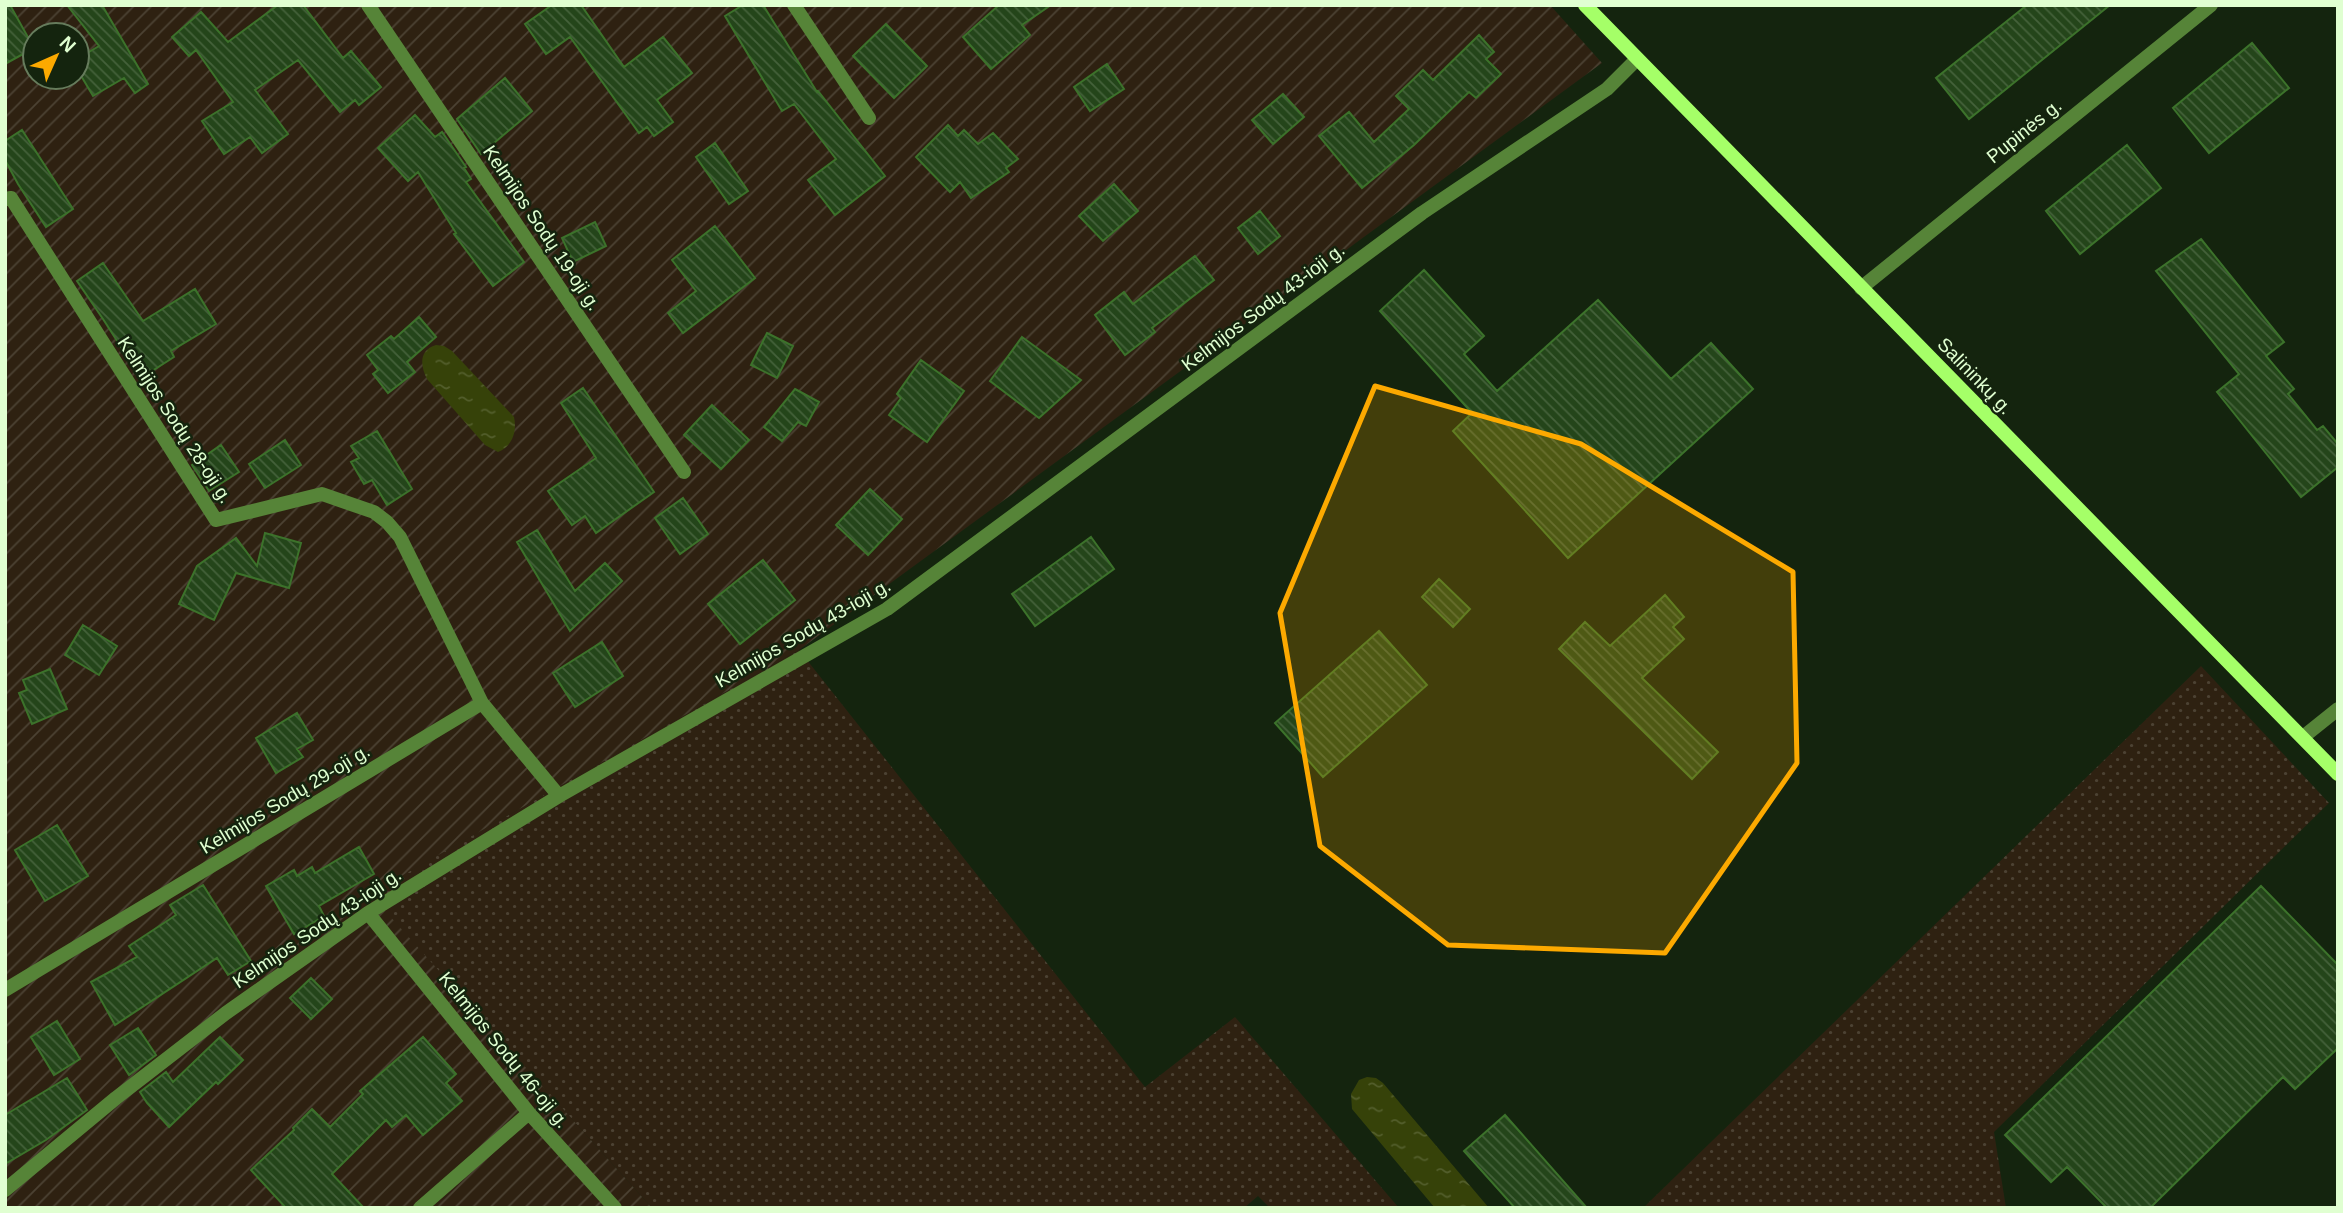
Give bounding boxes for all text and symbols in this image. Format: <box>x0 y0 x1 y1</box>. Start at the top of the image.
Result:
north arrow <box>21 21 91 91</box>
text: N <box>55 32 80 57</box>
street label: Pupinės g. <box>1982 95 2066 167</box>
street label: Kelmijos Sodų 19-oji g. <box>479 142 605 314</box>
street label: Kelmijos Sodų 43-ioji g. <box>1177 239 1349 375</box>
street label: Kelmijos Sodų 28-oji g. <box>113 333 237 507</box>
street label: Salininkų g. <box>1933 333 2017 419</box>
street label: Kelmijos Sodų 43-ioji g. <box>712 574 894 692</box>
street label: Kelmijos Sodų 29-oji g. <box>196 740 374 858</box>
street label: Kelmijos Sodų 43-ioji g. <box>229 864 405 992</box>
street label: Kelmijos Sodų 46-oji g. <box>435 968 573 1132</box>

